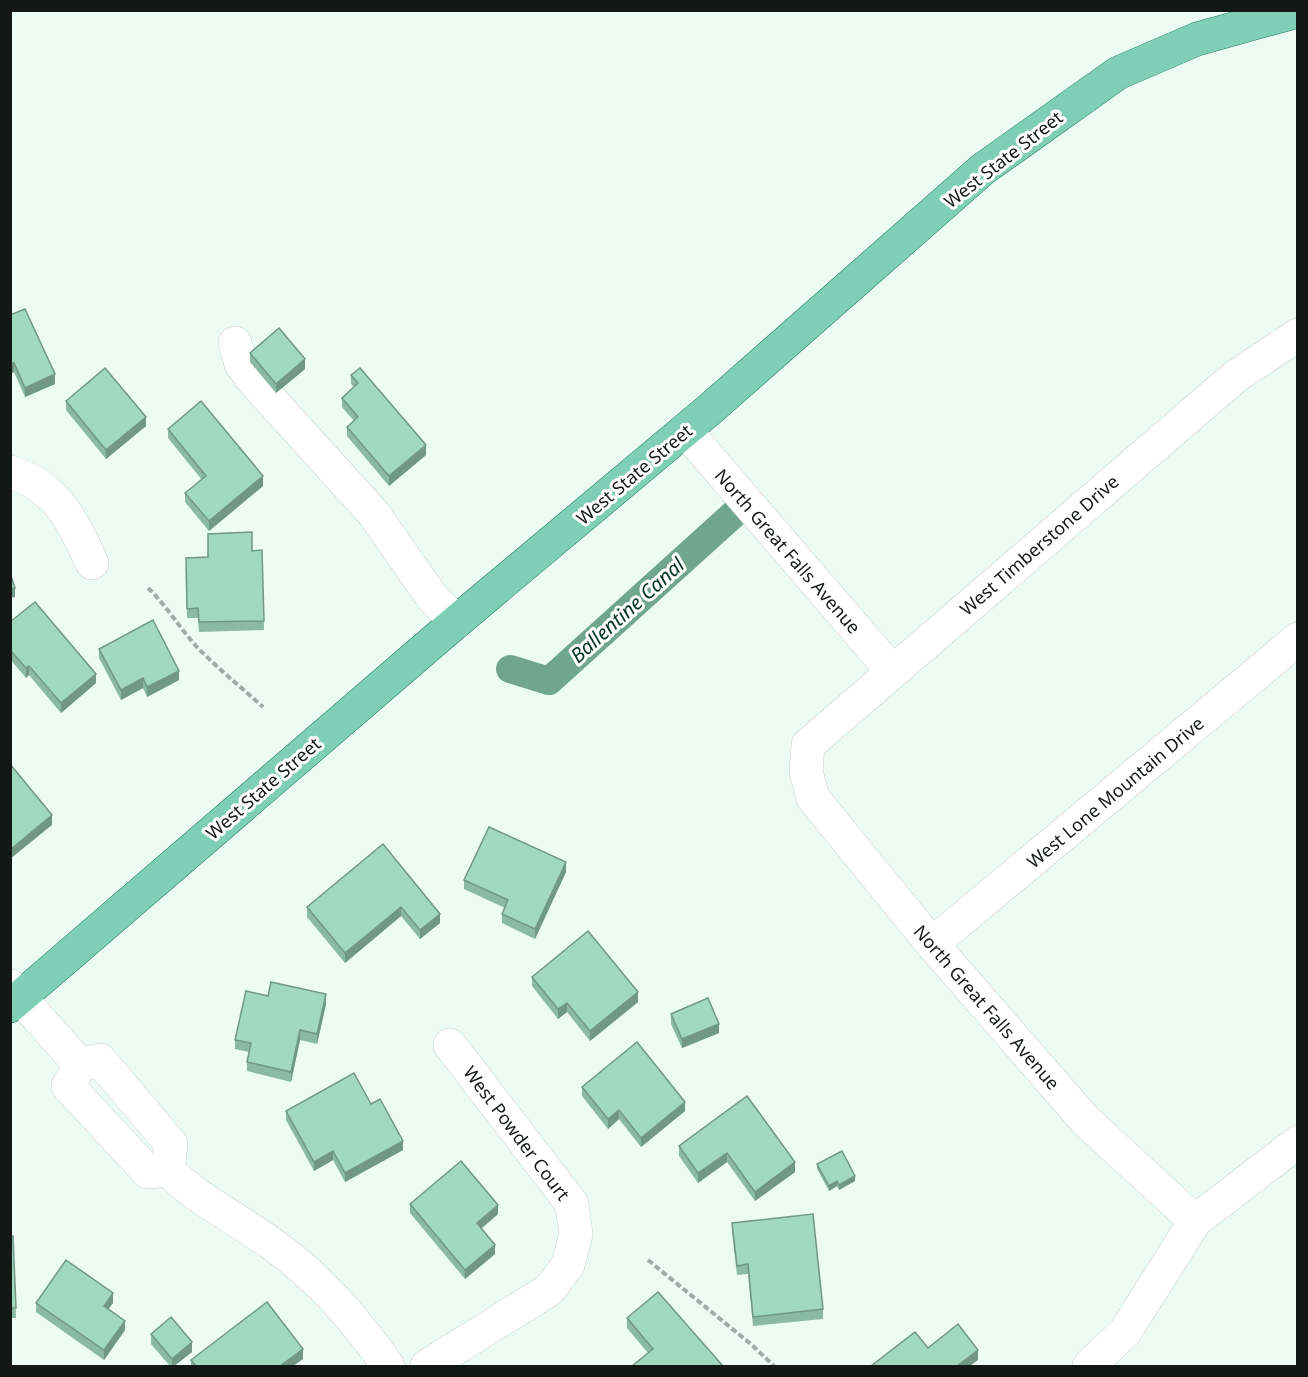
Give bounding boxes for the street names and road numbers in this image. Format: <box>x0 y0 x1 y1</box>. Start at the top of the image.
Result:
street label: West State Street <box>939 105 1068 213</box>
street label: West State Street <box>571 418 697 530</box>
street label: North Great Falls Avenue <box>710 463 866 639</box>
street label: West Timberstone Drive <box>955 469 1123 621</box>
street label: West Lone Mountain Drive <box>1022 711 1208 873</box>
street label: West State Street <box>201 731 326 844</box>
street label: North Great Falls Avenue <box>909 919 1065 1095</box>
street label: West Powder Court <box>459 1061 576 1206</box>

